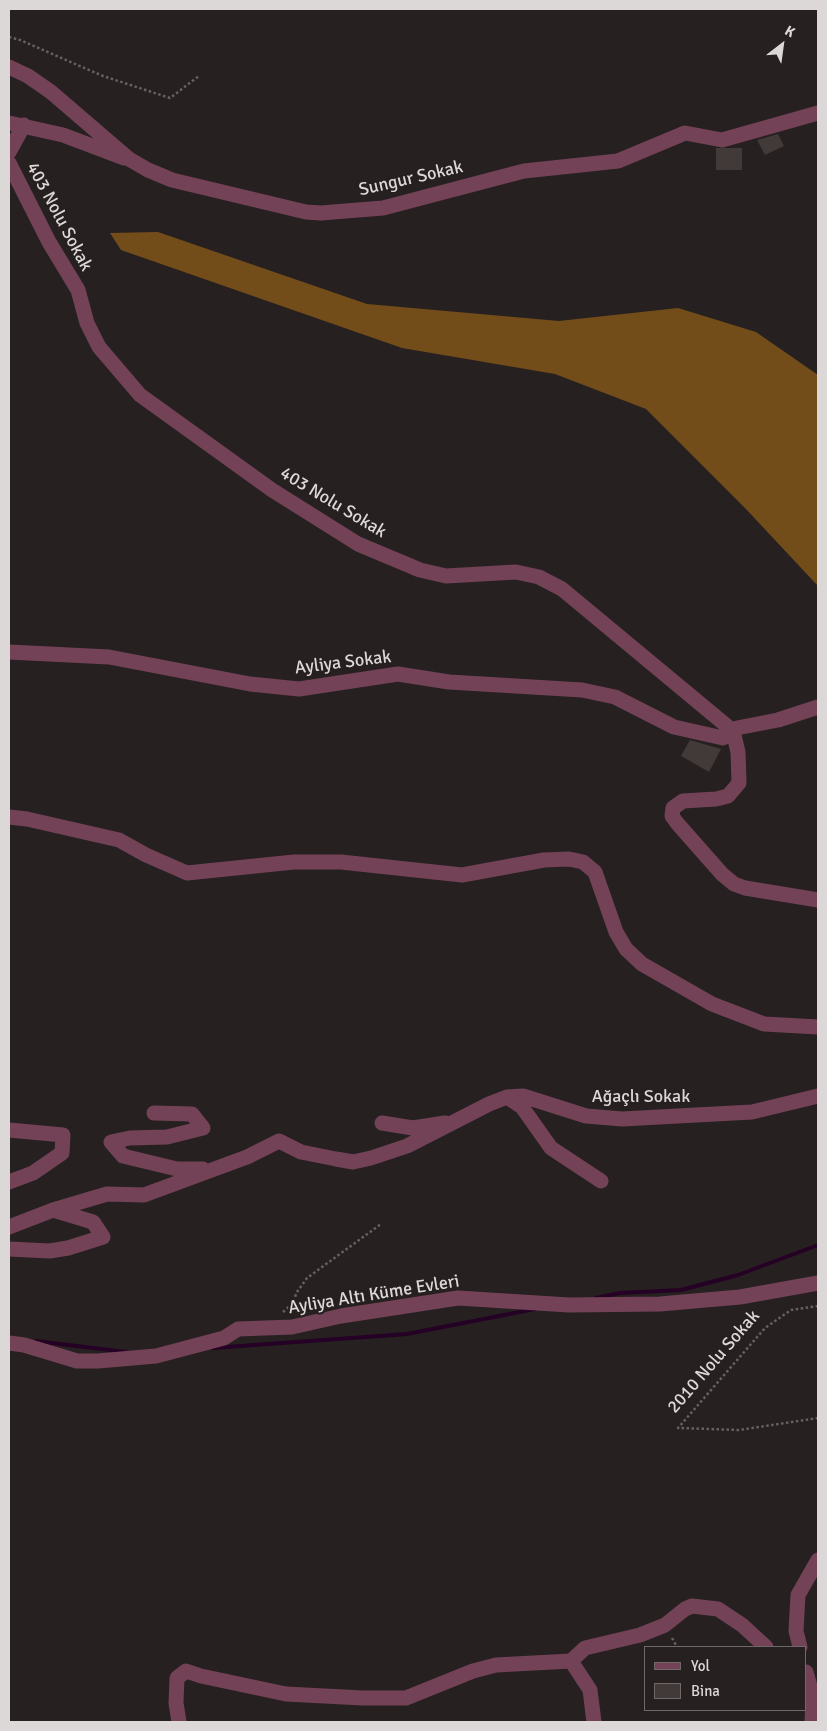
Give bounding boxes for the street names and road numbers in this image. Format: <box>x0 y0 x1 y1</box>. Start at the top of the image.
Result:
street label: Sungur Sokak <box>357 157 465 201</box>
street label: 403 Nolu Sokak <box>21 159 97 275</box>
street label: 403 Nolu Sokak <box>276 463 390 543</box>
street label: Ayliya Sokak <box>294 646 392 680</box>
street label: Ağaçlı Sokak <box>592 1086 690 1108</box>
street label: Ayliya Altı Küme Evleri <box>287 1271 461 1319</box>
street label: 2010 Nolu Sokak <box>663 1306 765 1418</box>

